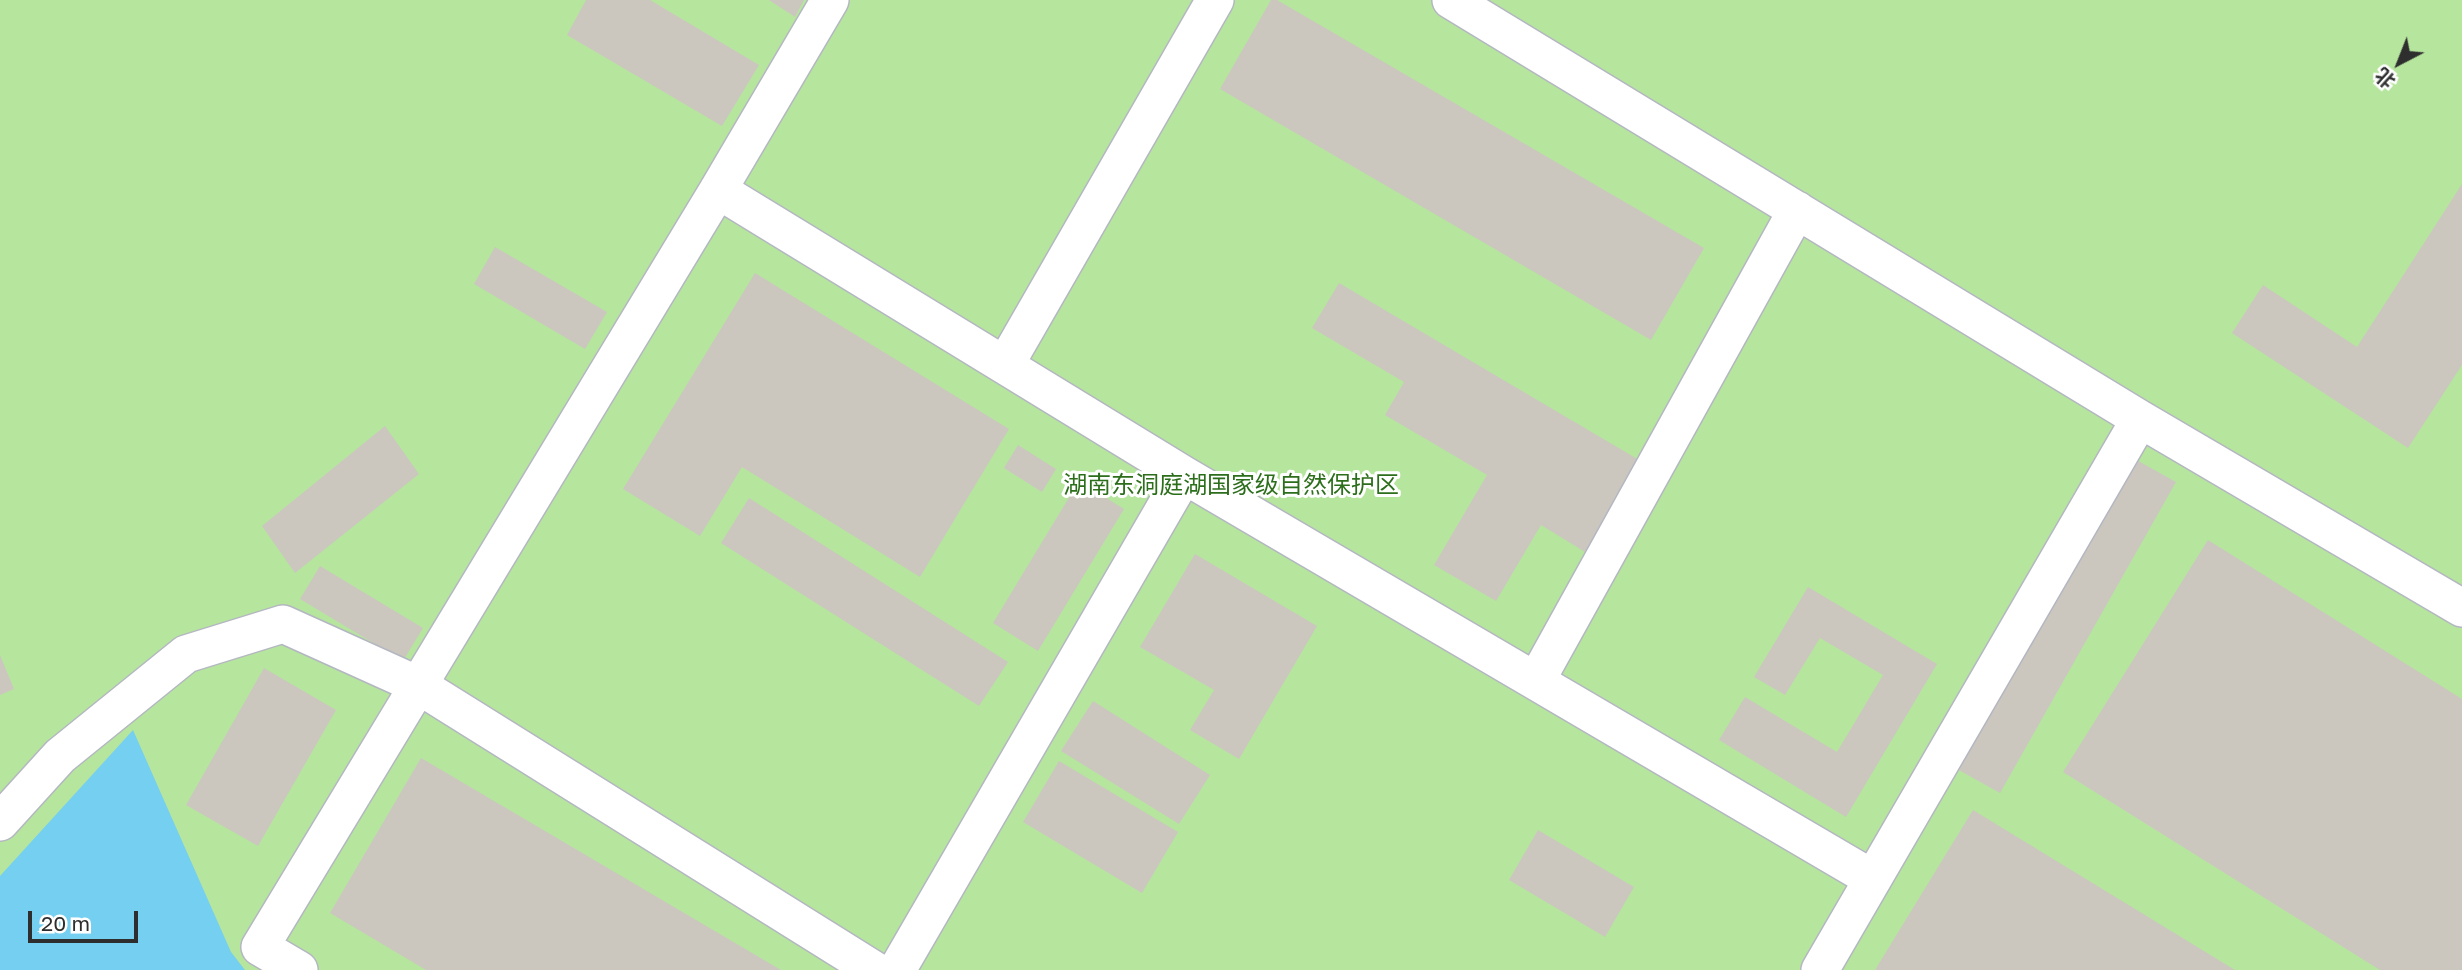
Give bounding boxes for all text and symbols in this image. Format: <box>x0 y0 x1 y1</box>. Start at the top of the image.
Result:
north arrow <box>2364 28 2434 98</box>
text: 北 <box>2370 64 2399 94</box>
park label: 湖南东洞庭湖国家级自然保护区 <box>1063 471 1399 499</box>
scale bar <box>32 897 142 941</box>
text: 20 m <box>41 910 90 936</box>

